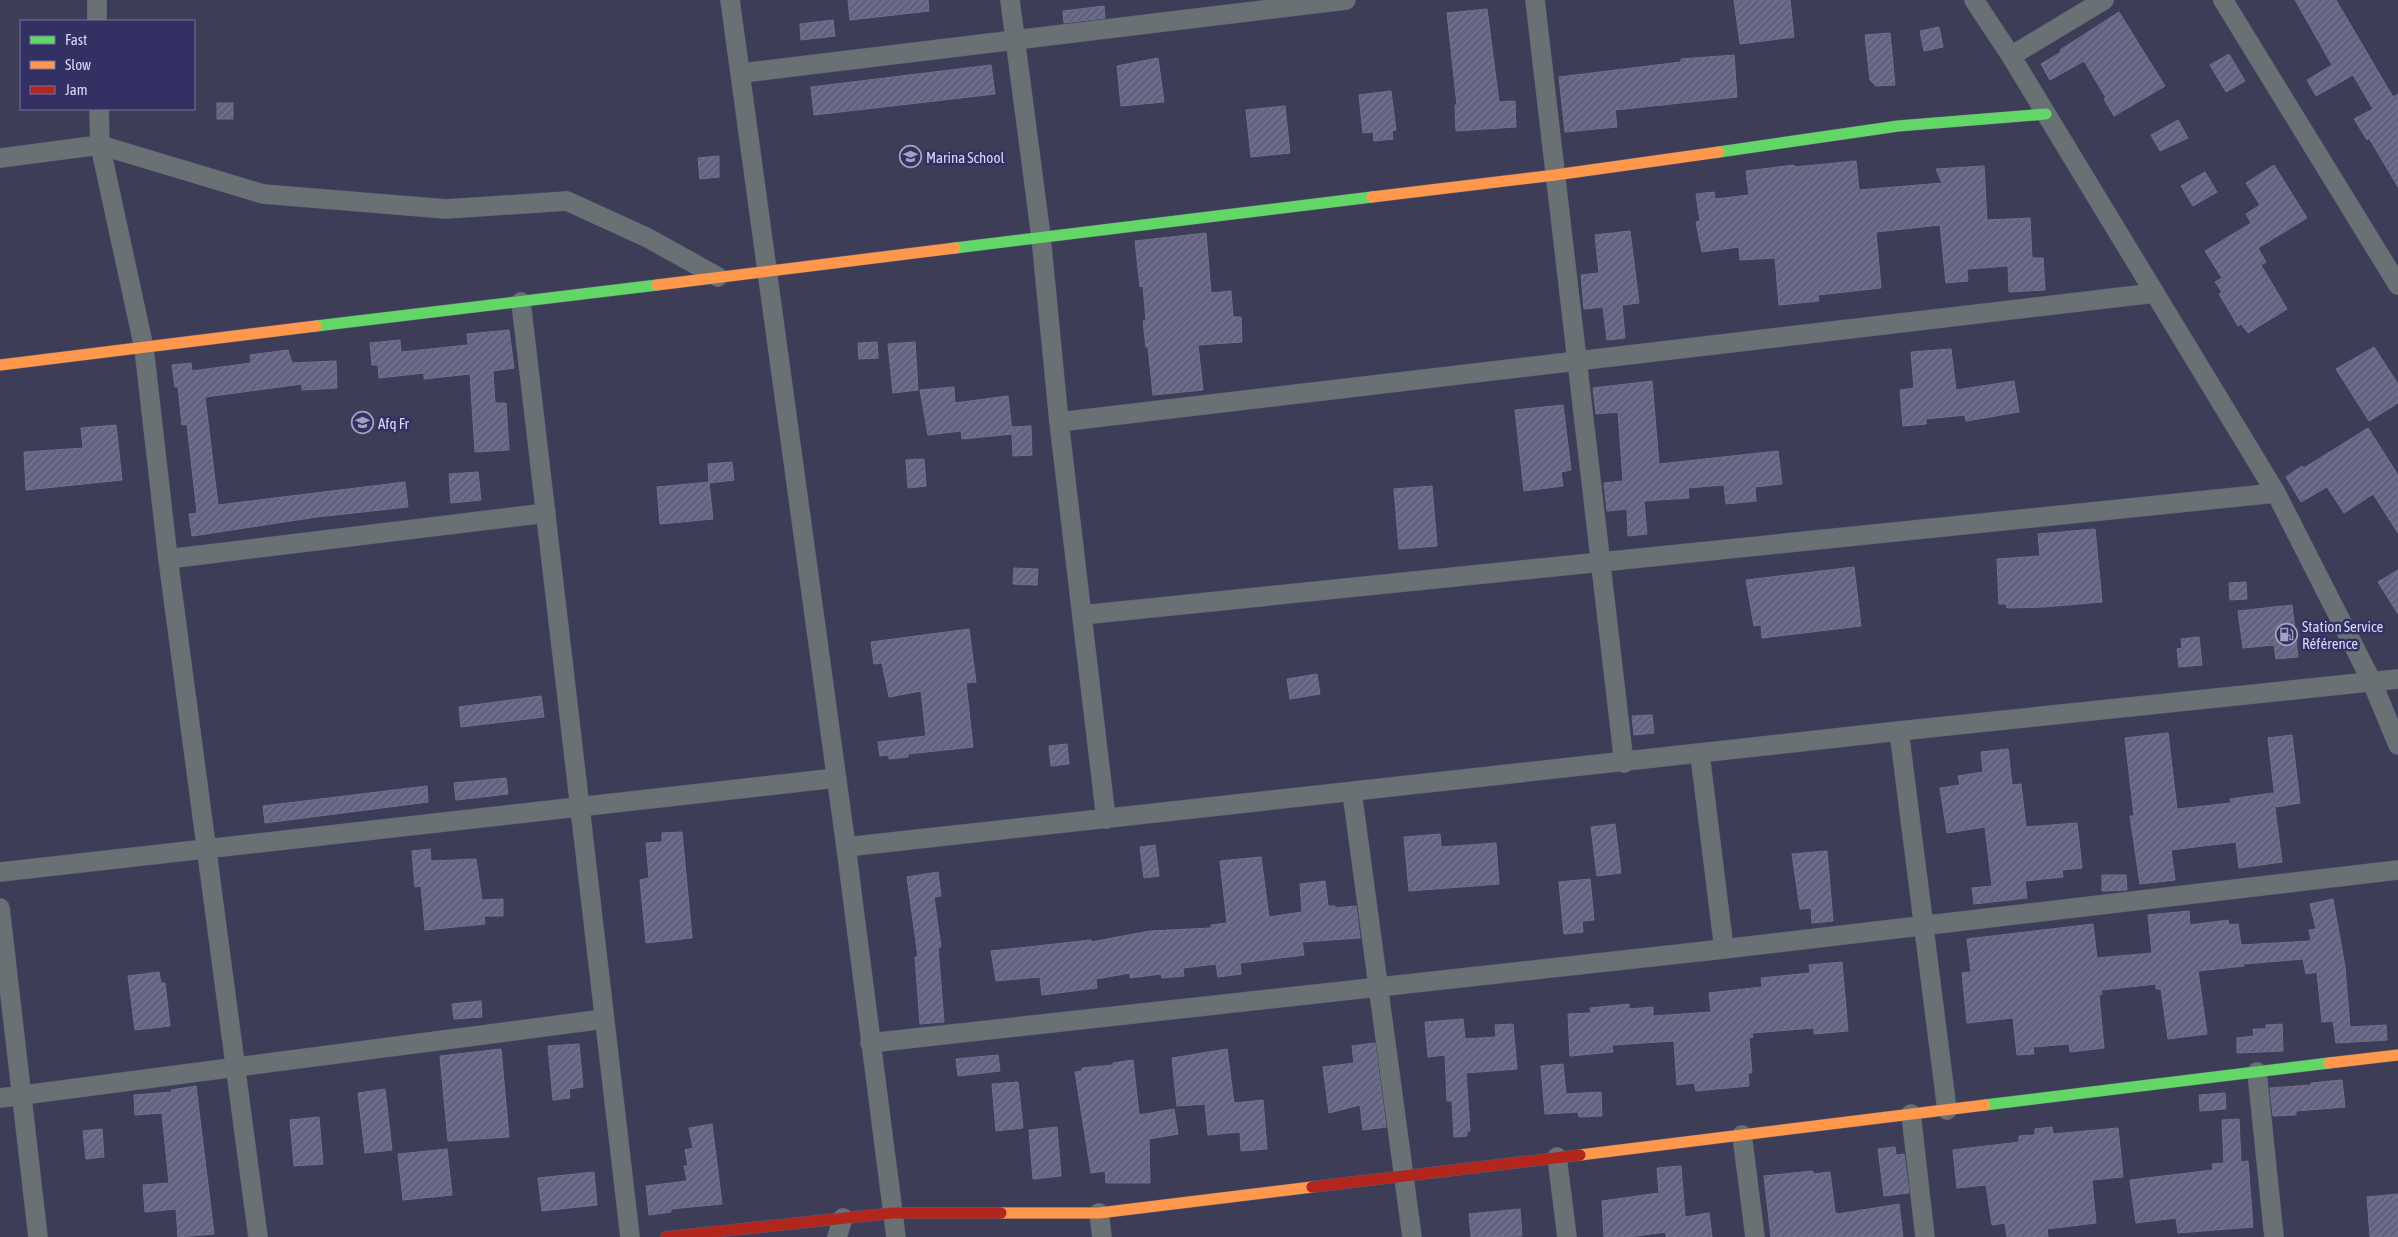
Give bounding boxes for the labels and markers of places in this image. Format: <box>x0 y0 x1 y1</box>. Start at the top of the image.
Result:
school or university icon: Marina School <box>898 145 922 169</box>
place label: Marina School <box>926 149 1004 166</box>
school or university icon: Afq Fr <box>350 411 374 435</box>
place label: Afq Fr <box>378 415 409 432</box>
place label: Station Service Référence <box>2302 618 2383 652</box>
fuel station icon: Station Service Référence <box>2274 623 2298 647</box>

